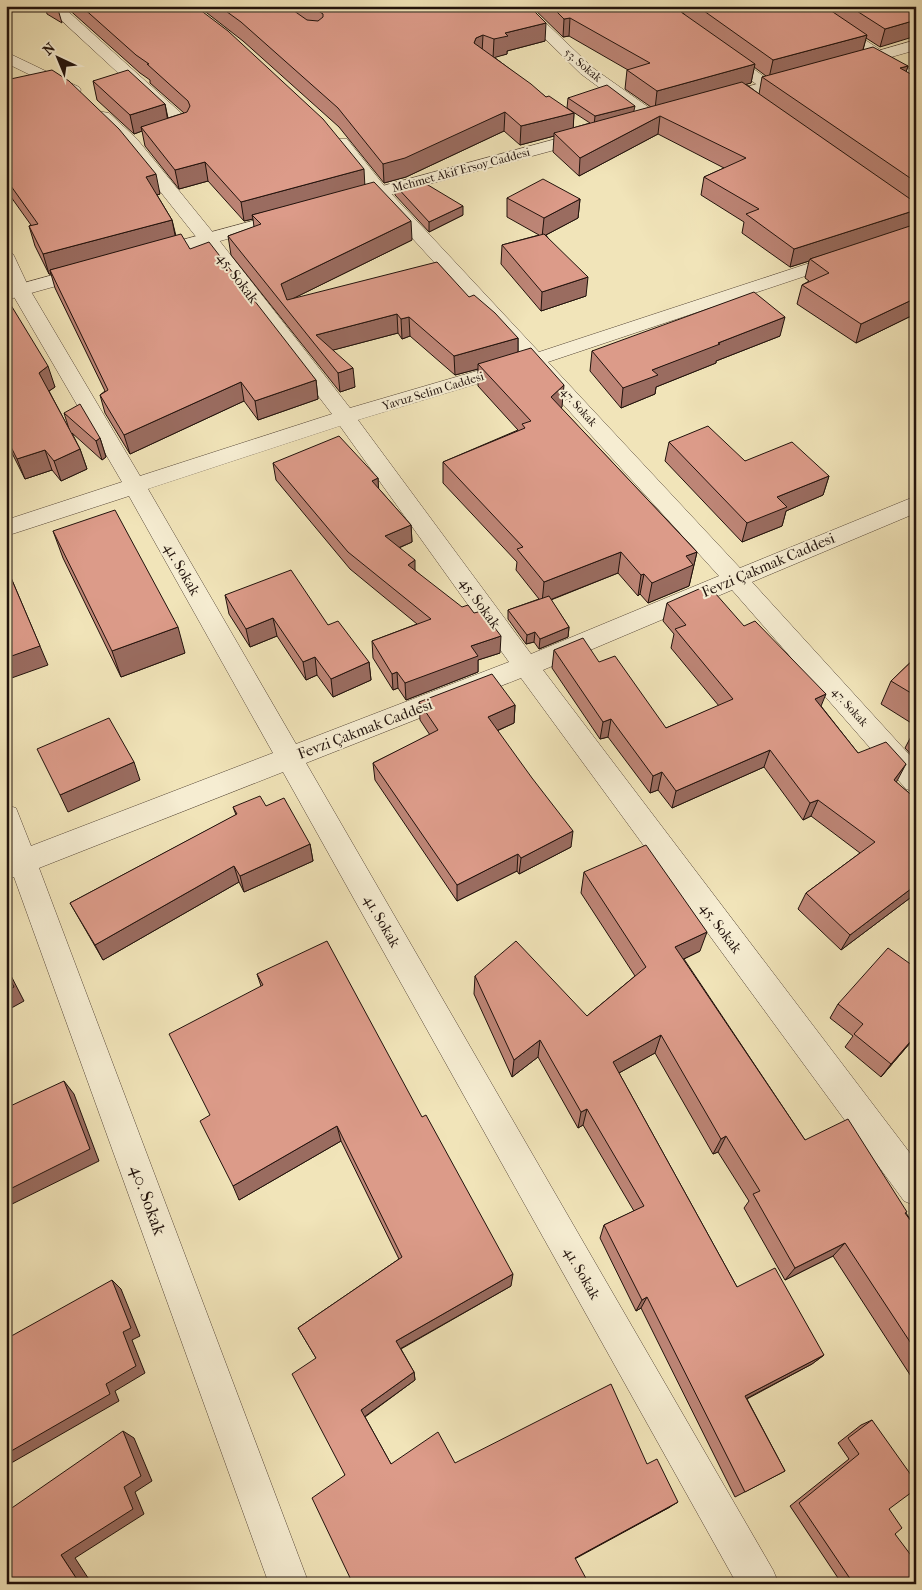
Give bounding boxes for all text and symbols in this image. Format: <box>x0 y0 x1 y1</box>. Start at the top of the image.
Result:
north arrow <box>32 32 82 82</box>
text: N <box>40 39 59 59</box>
street label: 53. Sokak <box>561 45 605 85</box>
street label: Mehmet Akif Ersoy Caddesi <box>390 145 532 195</box>
street label: 45. Sokak <box>213 249 263 307</box>
street label: Yavuz Selim Caddesi <box>380 369 486 413</box>
street label: 47. Sokak <box>558 385 601 430</box>
street label: Fevzi Çakmak Caddesi <box>699 529 838 601</box>
street label: 41. Sokak <box>160 539 204 599</box>
street label: 45. Sokak <box>455 574 505 632</box>
street label: 47. Sokak <box>829 685 872 730</box>
street label: Fevzi Çakmak Caddesi <box>295 695 435 763</box>
street label: 41. Sokak <box>360 891 404 951</box>
street label: 45. Sokak <box>696 899 746 957</box>
street label: 40. Sokak <box>125 1162 170 1239</box>
street label: 41. Sokak <box>560 1243 604 1303</box>

